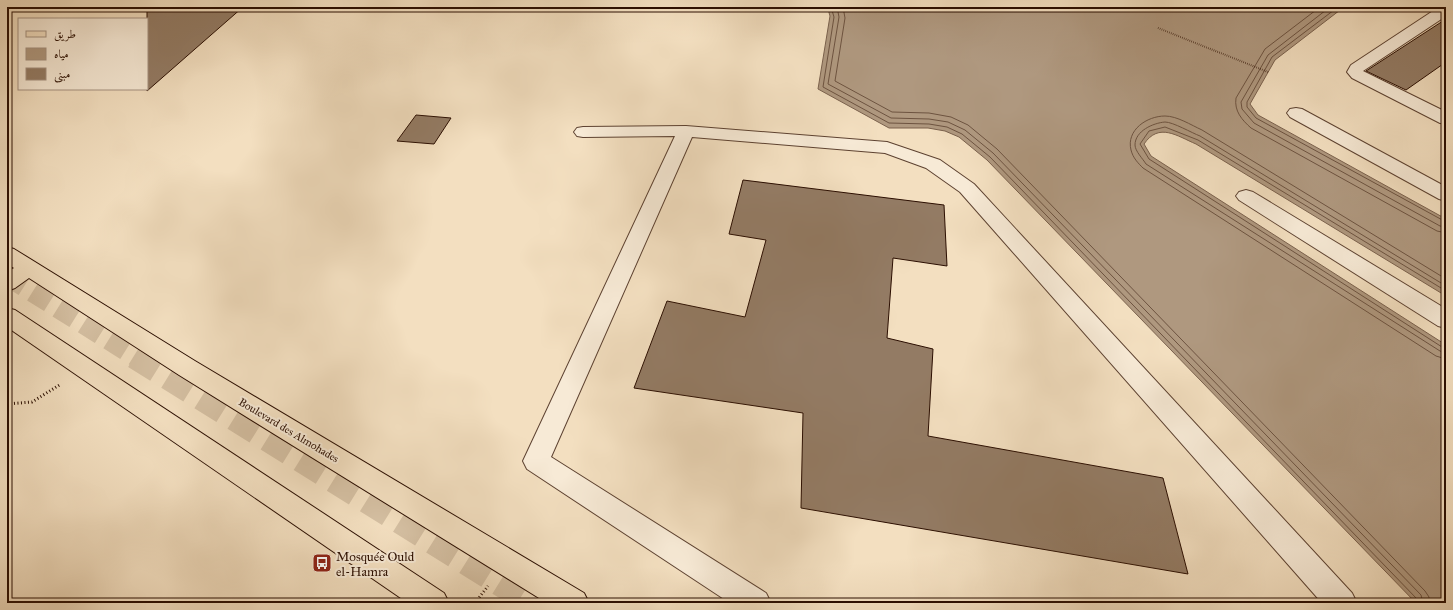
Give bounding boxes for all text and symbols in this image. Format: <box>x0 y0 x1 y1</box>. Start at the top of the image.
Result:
legend <box>18 18 148 90</box>
text: طريق <box>54 27 76 42</box>
text: مياه <box>54 47 69 61</box>
text: مبنى <box>54 67 70 83</box>
street label: Boulevard des Almohades <box>236 395 341 466</box>
place label: Mosquée Ould el-Hamra <box>336 549 415 580</box>
bus stop icon: Mosquée Ould el-Hamra <box>311 552 333 574</box>

